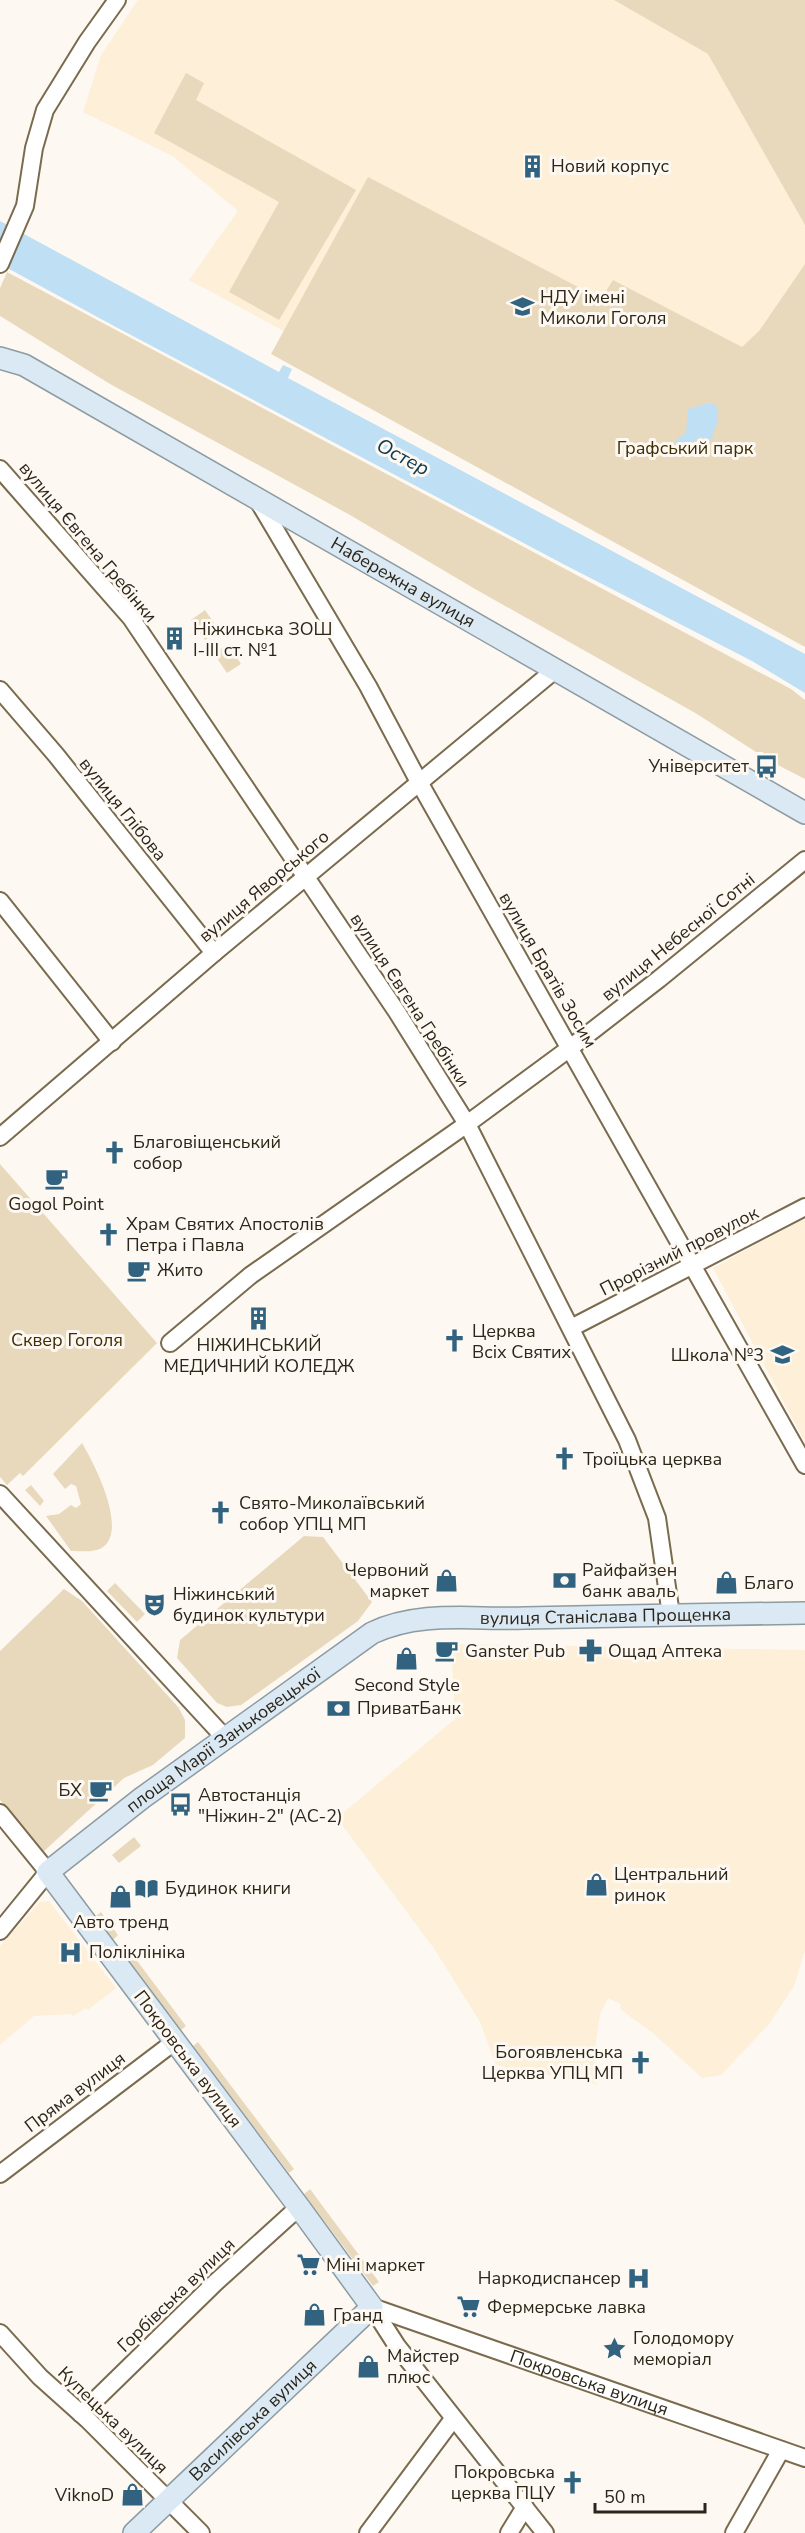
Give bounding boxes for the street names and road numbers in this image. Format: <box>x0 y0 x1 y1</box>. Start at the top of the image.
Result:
street label: вулиця Євгена Гребінки <box>14 457 162 627</box>
street label: Набережна вулиця <box>326 531 480 633</box>
street label: вулиця Глібова <box>74 752 172 866</box>
street label: вулиця Яворського <box>194 824 334 948</box>
street label: вулиця Небесної Сотні <box>596 867 760 1007</box>
street label: вулиця Братів Зосим <box>494 888 602 1052</box>
street label: вулиця Євгена Гребінки <box>345 908 475 1092</box>
street label: Прорізний провулок <box>596 1200 763 1301</box>
street label: вулиця Станіслава Прощенка <box>480 1602 731 1630</box>
street label: площа Марії Заньковецької <box>121 1661 326 1818</box>
street label: Покровська вулиця <box>128 1985 248 2133</box>
street label: Пряма вулиця <box>20 2046 130 2138</box>
street label: Горбівська вулиця <box>112 2233 240 2357</box>
street label: Покровська вулиця <box>507 2344 672 2421</box>
street label: Василівська вулиця <box>184 2354 322 2486</box>
street label: Купецька вулиця <box>52 2361 174 2479</box>

